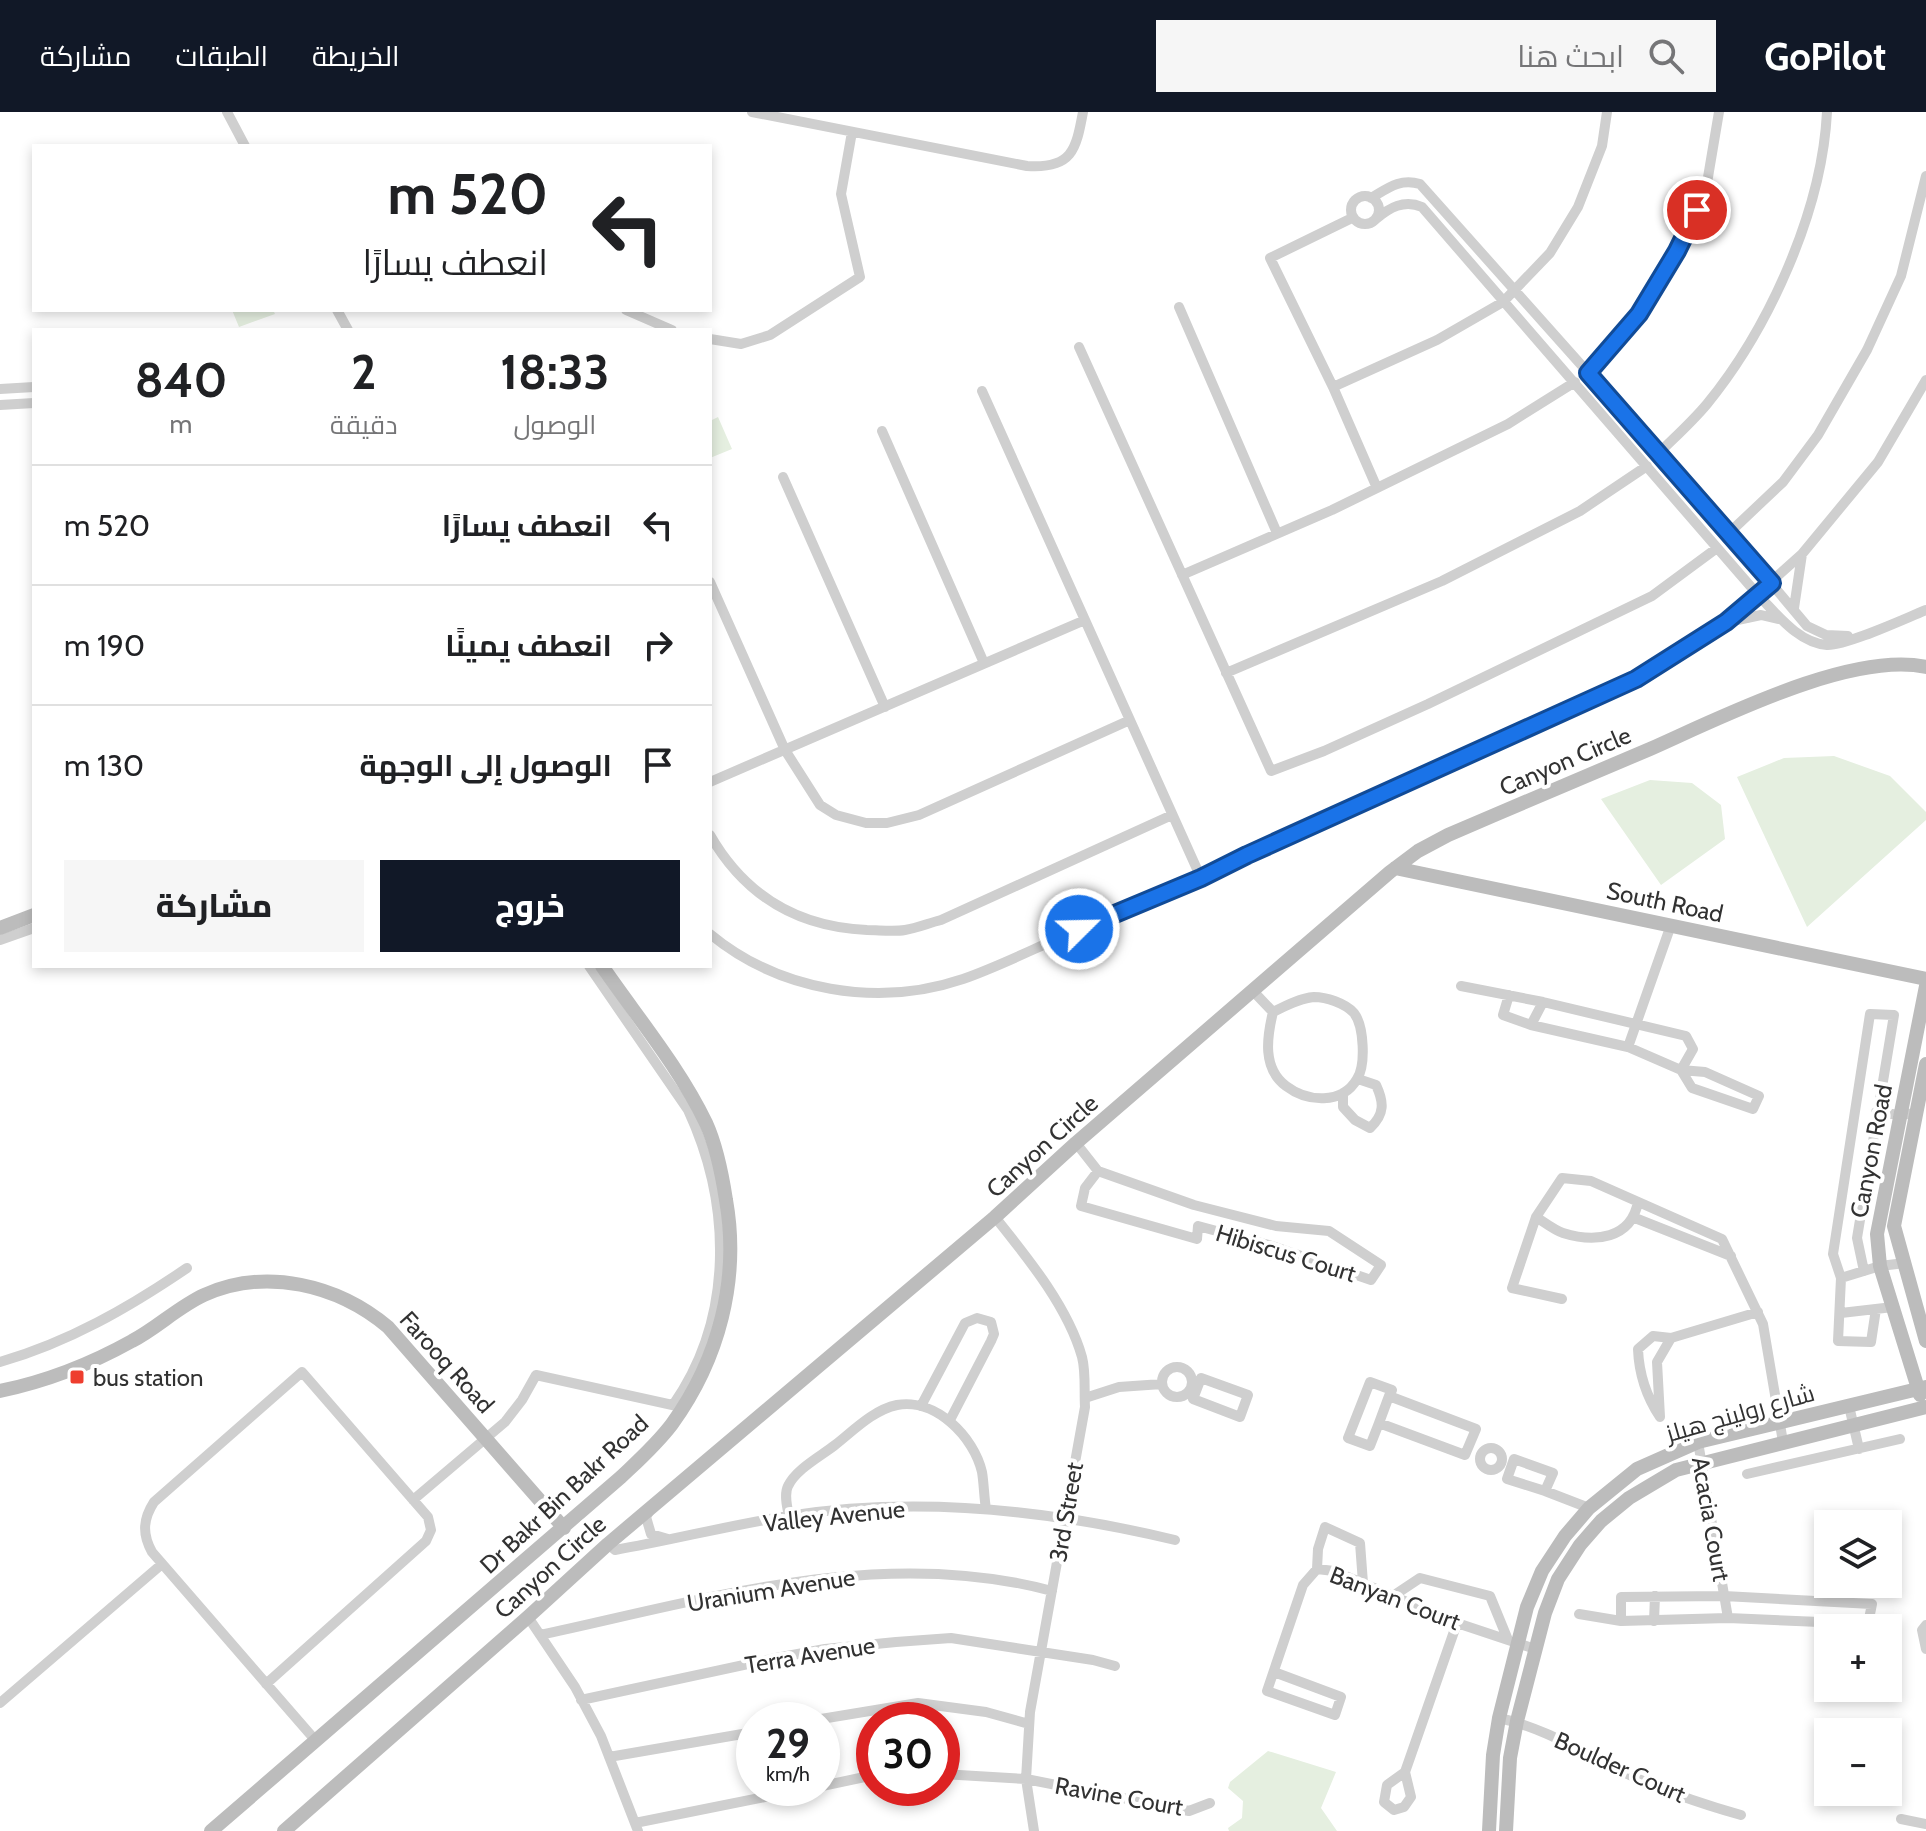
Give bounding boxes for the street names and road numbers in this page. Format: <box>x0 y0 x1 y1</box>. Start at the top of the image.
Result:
street label: Canyon Circle <box>1495 720 1635 802</box>
street label: South Road <box>1604 876 1726 928</box>
street label: Canyon Road <box>1844 1082 1898 1220</box>
street label: Canyon Circle <box>980 1088 1104 1204</box>
street label: Hibiscus Court <box>1212 1218 1360 1288</box>
street label: Farooq Road <box>394 1305 500 1419</box>
street label: شارع رولينج هيلز <box>1660 1378 1818 1451</box>
street label: Dr Bakr Bin Bakr Road <box>474 1409 654 1579</box>
street label: Acacia Court <box>1686 1455 1736 1583</box>
street label: 3rd Street <box>1043 1460 1089 1564</box>
street label: Valley Avenue <box>762 1494 906 1538</box>
street label: Canyon Circle <box>488 1509 612 1625</box>
street label: Banyan Court <box>1326 1560 1464 1636</box>
street label: Uranium Avenue <box>685 1562 857 1618</box>
street label: Terra Avenue <box>743 1630 877 1680</box>
street label: Boulder Court <box>1550 1725 1690 1809</box>
street label: Ravine Court <box>1053 1770 1185 1822</box>

